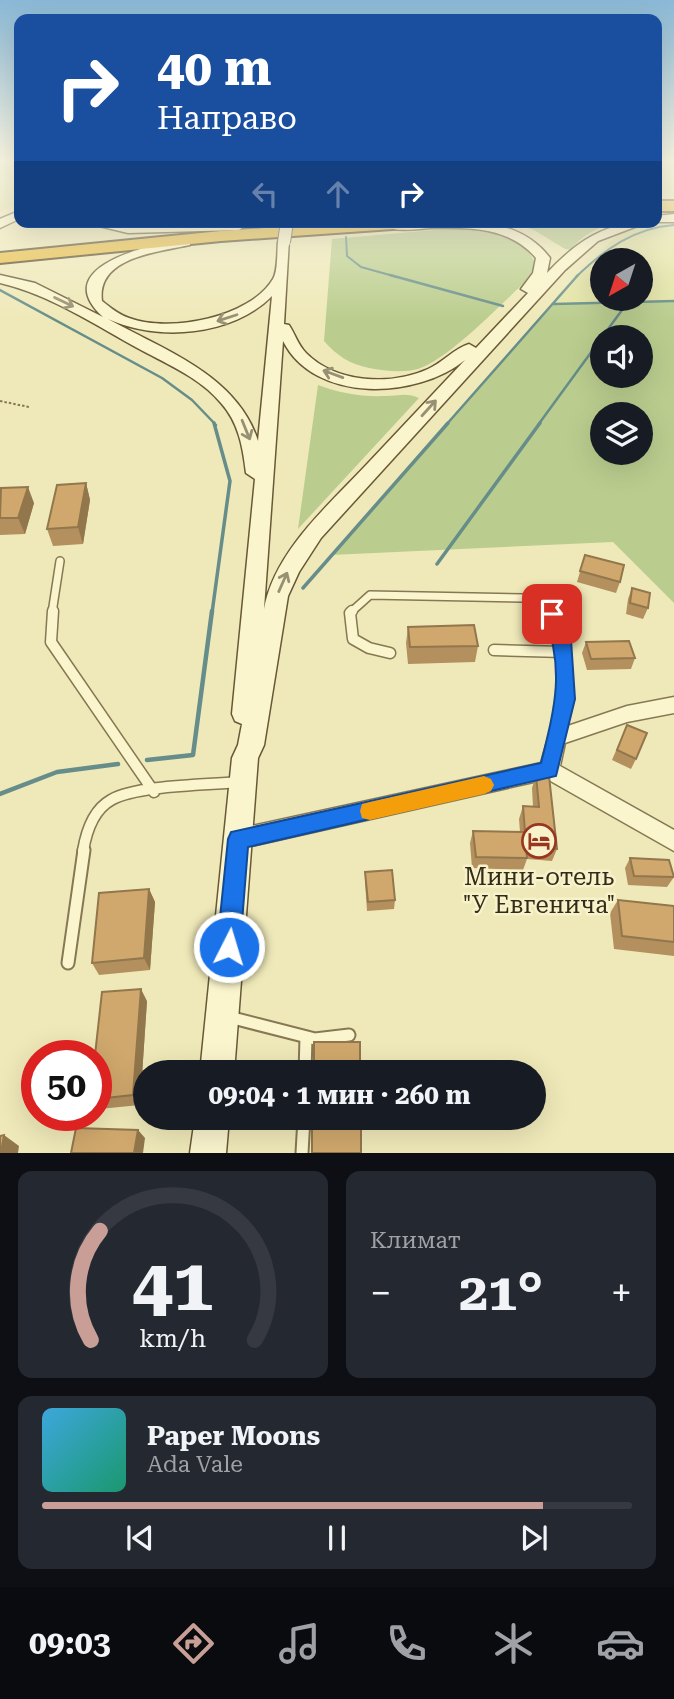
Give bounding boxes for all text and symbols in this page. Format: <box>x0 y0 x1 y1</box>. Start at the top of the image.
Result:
text: 40 m <box>157 40 272 97</box>
icon: right <box>42 42 133 133</box>
text: Направо <box>157 99 297 137</box>
icon: left <box>246 175 284 213</box>
icon: ahead <box>319 175 357 213</box>
icon: right <box>392 175 430 213</box>
north arrow <box>590 248 653 312</box>
map controls <box>590 248 653 465</box>
one-way arrow <box>53 295 74 309</box>
one-way arrow <box>216 312 238 325</box>
button: sound <box>590 325 653 388</box>
one-way arrow <box>322 367 344 379</box>
one-way arrow <box>421 399 437 417</box>
button: layers <box>590 402 653 465</box>
one-way arrow <box>240 418 253 440</box>
one-way arrow <box>277 572 291 593</box>
pin <box>522 584 582 644</box>
icon: arrive <box>533 595 571 633</box>
hotel icon: Мини-отель "У Евгенича" <box>520 822 558 860</box>
place label: Мини-отель "У Евгенича" <box>463 863 615 919</box>
position arrow <box>192 910 266 984</box>
speed limit sign: 50 <box>21 1040 112 1131</box>
text: 09:04 · 1 мин · 260 m <box>209 1080 470 1110</box>
text: Климат <box>370 1227 461 1254</box>
text: 41 <box>132 1244 214 1329</box>
text: 21° <box>459 1262 543 1323</box>
text: − <box>370 1271 391 1315</box>
text: + <box>611 1271 632 1315</box>
text: km/h <box>140 1324 206 1353</box>
text: Paper Moons <box>147 1421 320 1451</box>
text: Ada Vale <box>147 1451 243 1478</box>
icon: previous <box>121 1519 159 1557</box>
icon: pause <box>318 1519 356 1557</box>
icon: next <box>515 1519 553 1557</box>
icon: directions <box>169 1619 218 1668</box>
icon: music <box>275 1619 324 1668</box>
icon: phone <box>382 1619 431 1668</box>
icon: climate <box>489 1619 538 1668</box>
icon: car <box>596 1619 645 1668</box>
text: 09:03 <box>29 1624 111 1662</box>

